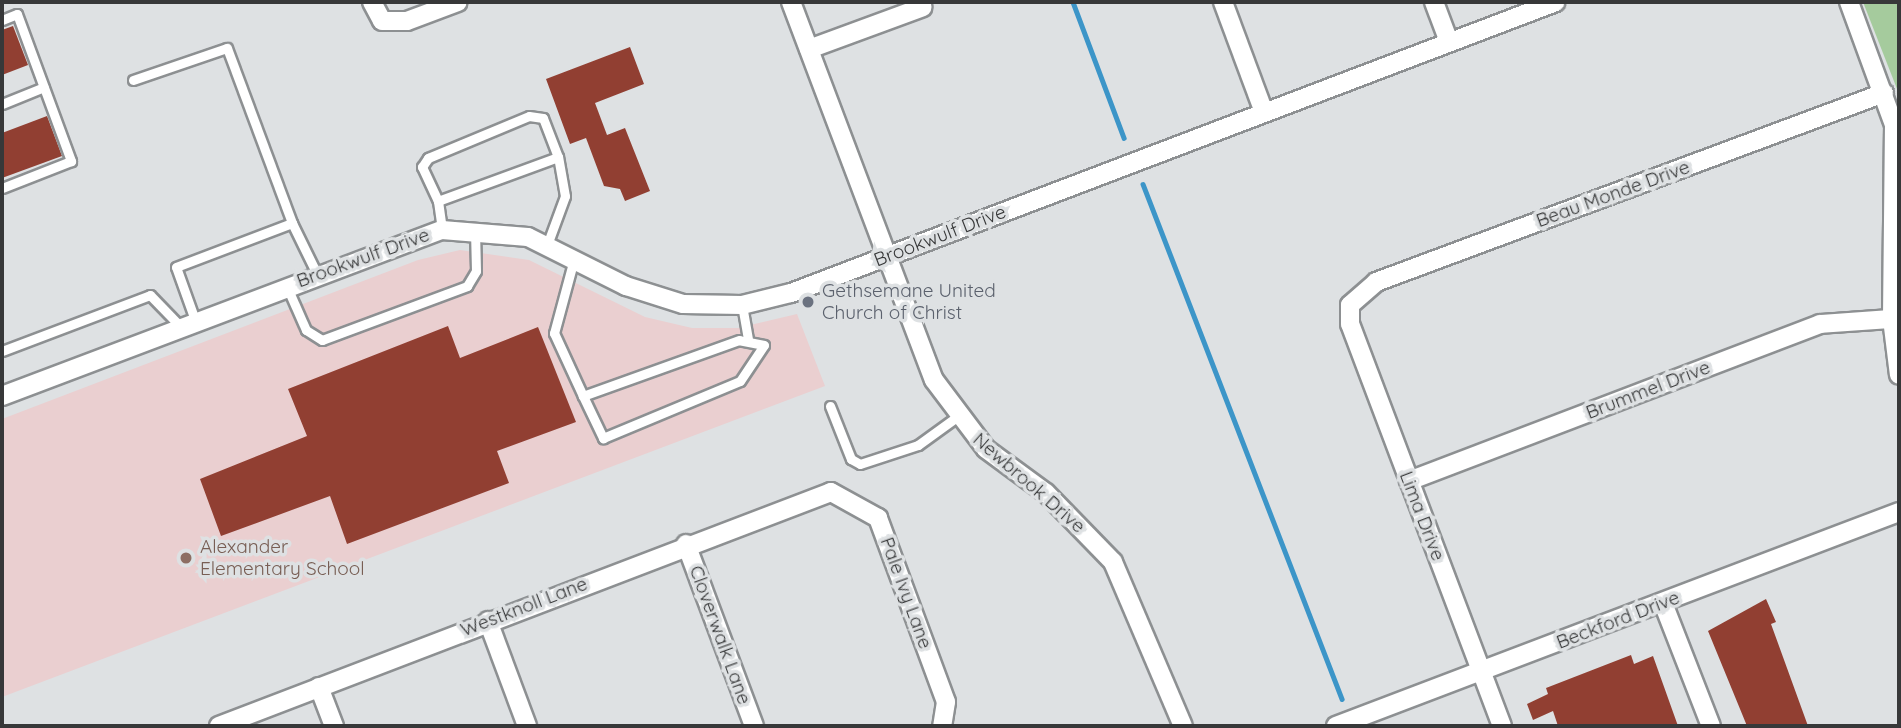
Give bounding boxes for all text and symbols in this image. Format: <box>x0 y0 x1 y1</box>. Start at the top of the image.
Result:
street label: Beau Monde Drive <box>1533 156 1693 232</box>
street label: Brookwulf Drive <box>871 200 1009 272</box>
street label: Brookwulf Drive <box>294 223 432 293</box>
place label: Gethsemane United Church of Christ <box>822 280 996 324</box>
marker: Gethsemane United Church of Christ <box>800 294 816 310</box>
street label: Brummel Drive <box>1583 356 1713 424</box>
street label: Newbrook Drive <box>968 428 1090 538</box>
street label: Lima Drive <box>1395 468 1449 564</box>
street label: Pale Ivy Lane <box>875 534 937 652</box>
place label: Alexander Elementary School <box>200 536 365 580</box>
marker: Alexander Elementary School <box>178 550 194 566</box>
street label: Cloverwalk Lane <box>684 563 756 707</box>
street label: Westknoll Lane <box>457 572 591 642</box>
street label: Beckford Drive <box>1553 586 1683 654</box>

